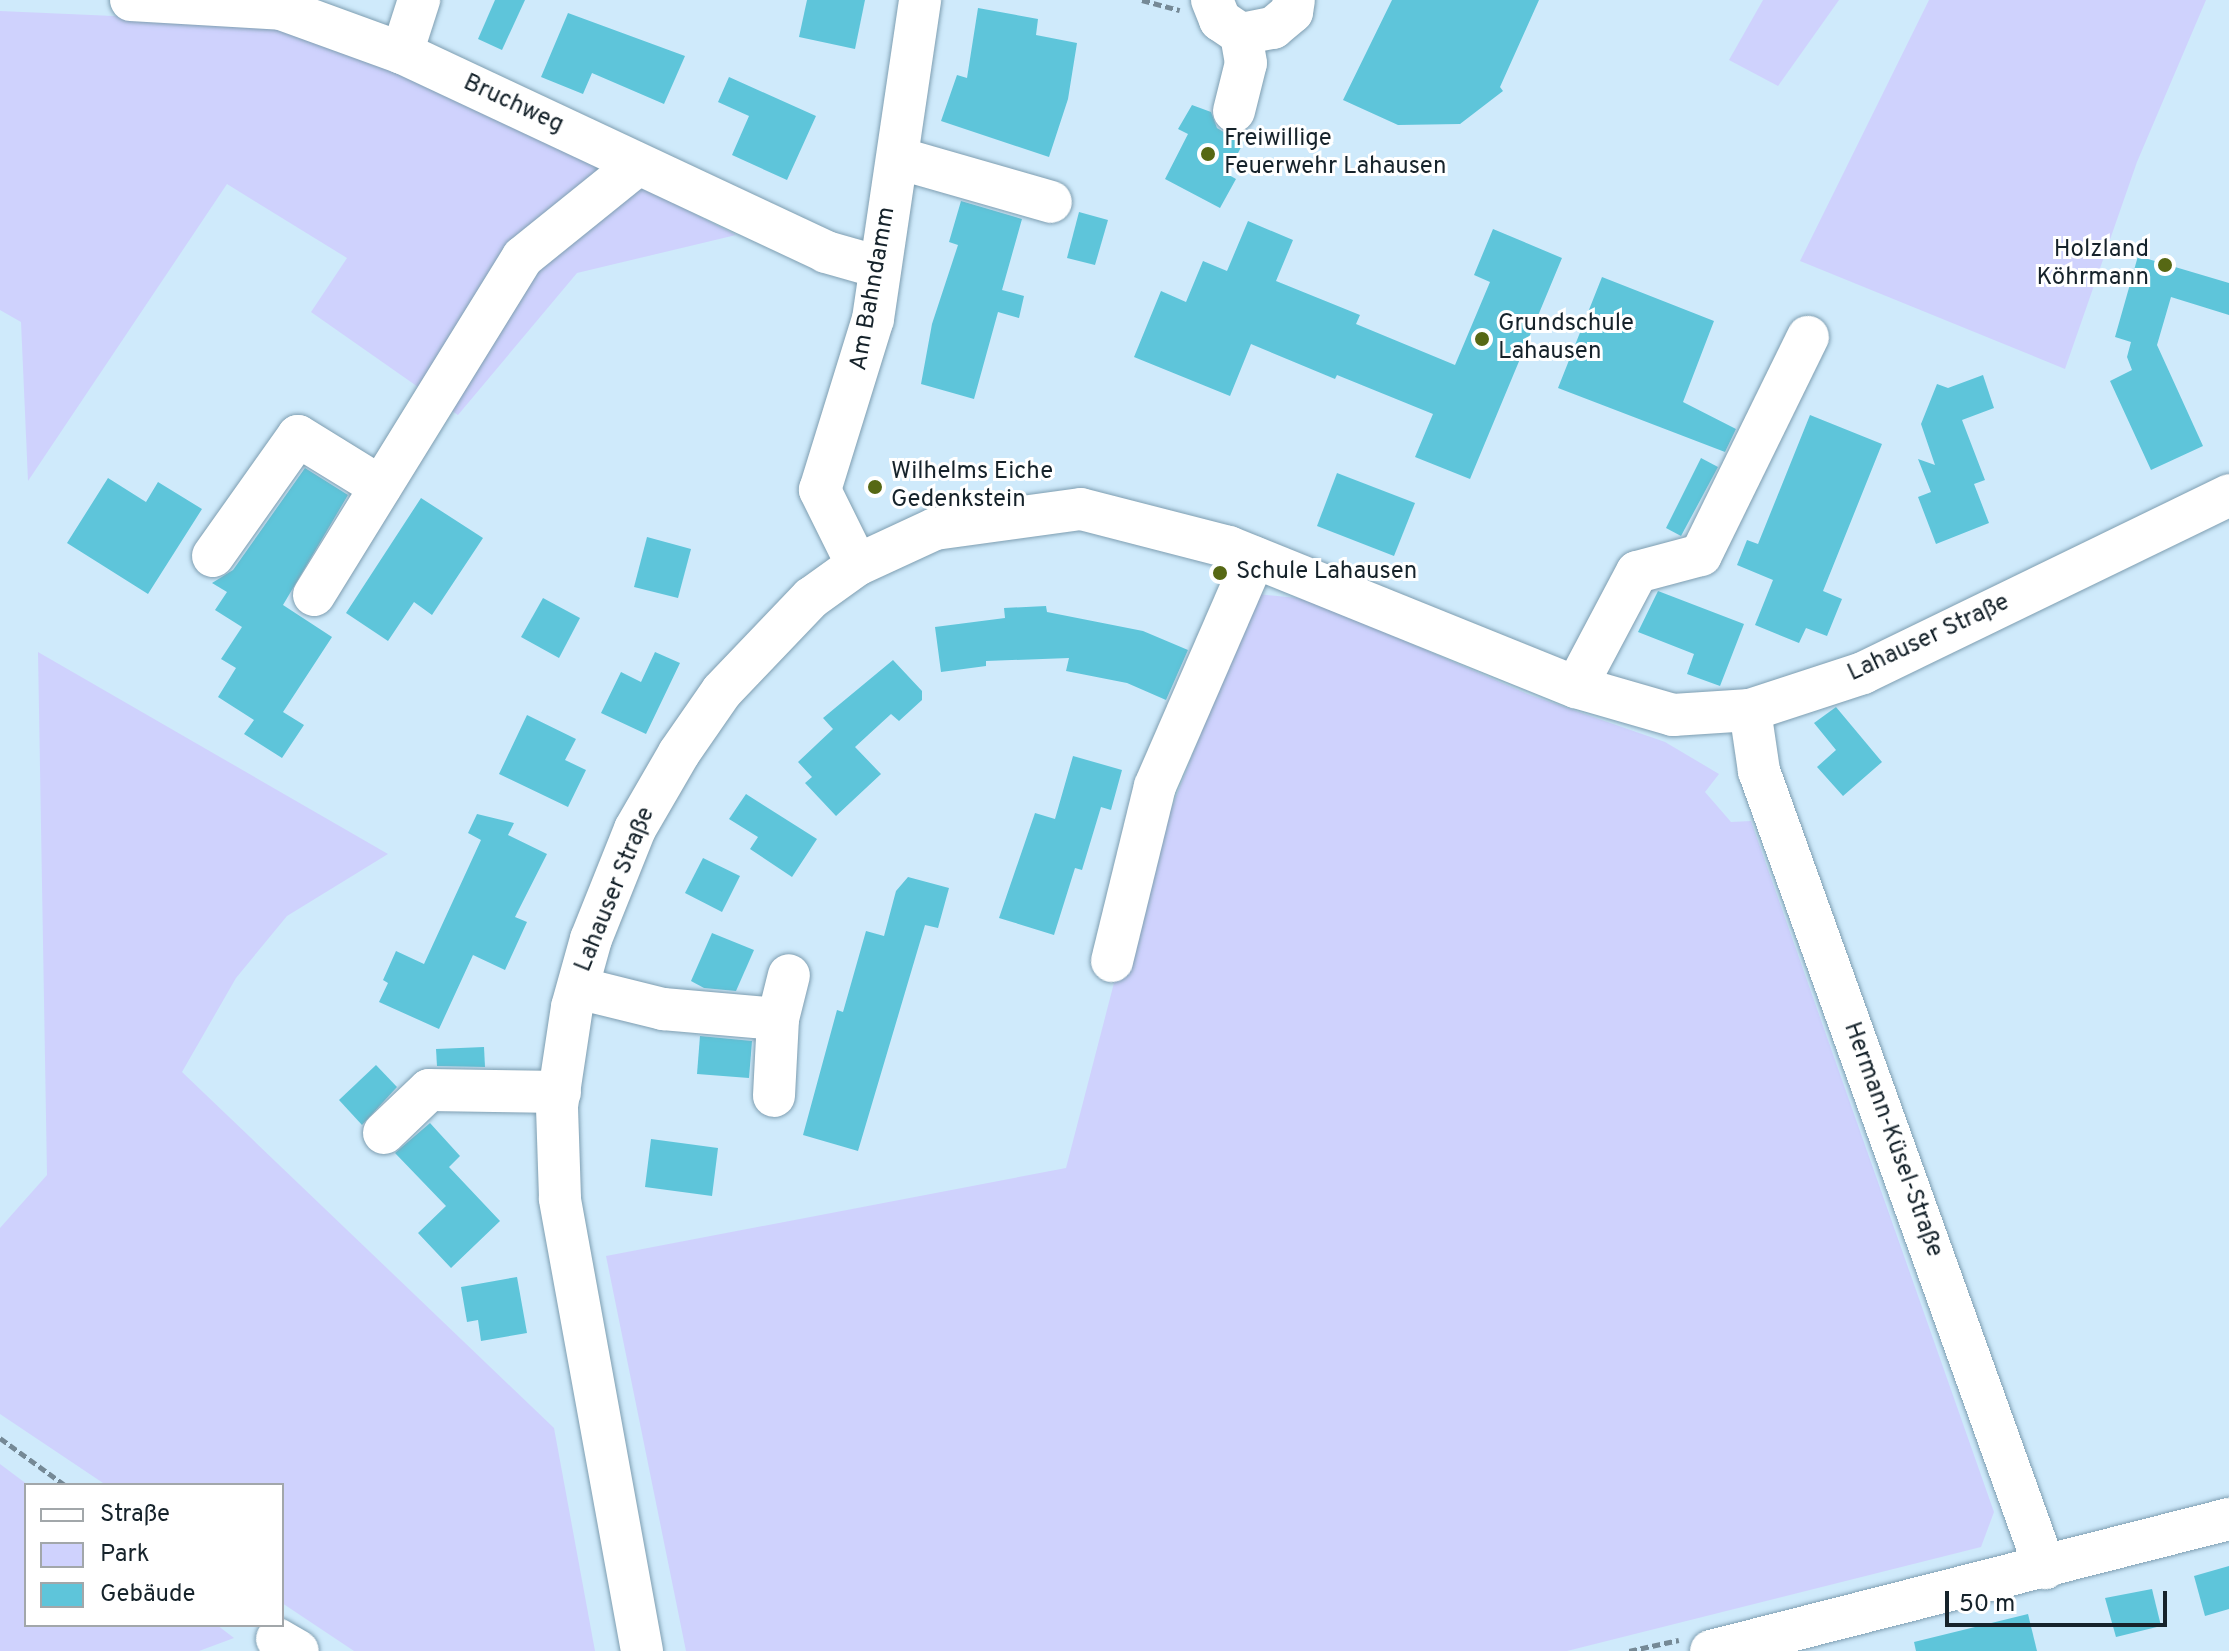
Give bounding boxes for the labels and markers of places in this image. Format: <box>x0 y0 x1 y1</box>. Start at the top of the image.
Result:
place label: Freiwillige Feuerwehr Lahausen <box>1224 126 1447 182</box>
marker: Freiwillige Feuerwehr Lahausen <box>1199 145 1217 163</box>
place label: Holzland Köhrmann <box>2037 237 2149 293</box>
marker: Holzland Köhrmann <box>2156 256 2174 274</box>
place label: Grundschule Lahausen <box>1498 311 1634 367</box>
marker: Grundschule Lahausen <box>1473 330 1491 348</box>
place label: Wilhelms Eiche Gedenkstein <box>891 459 1053 515</box>
marker: Wilhelms Eiche Gedenkstein <box>866 478 884 496</box>
place label: Schule Lahausen <box>1236 559 1417 587</box>
marker: Schule Lahausen <box>1211 564 1229 582</box>

